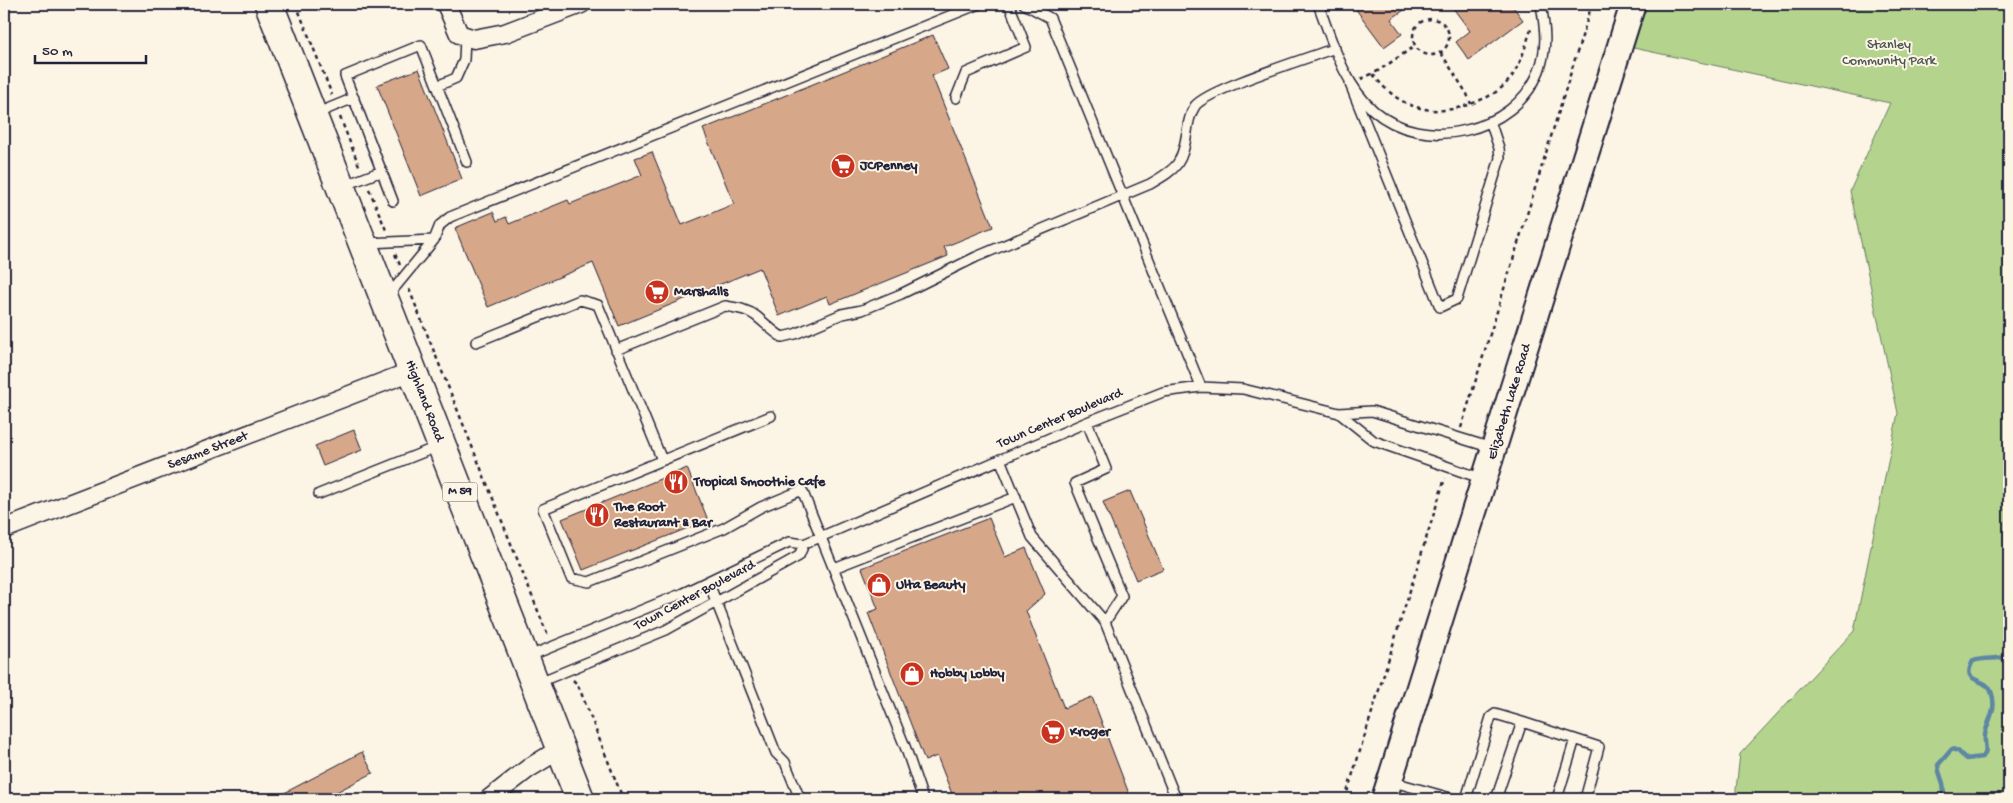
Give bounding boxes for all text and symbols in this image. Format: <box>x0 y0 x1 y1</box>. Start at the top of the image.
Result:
scale bar <box>35 32 146 64</box>
park label: Stanley Community Park <box>1842 37 1938 70</box>
text: 50 m <box>42 43 73 61</box>
supermarket icon: JCPenney <box>830 153 856 179</box>
place label: JCPenney <box>859 158 917 175</box>
supermarket icon: Marshalls <box>644 279 670 305</box>
place label: Marshalls <box>674 284 729 301</box>
street label: Elizabeth Lake Road <box>1484 340 1536 462</box>
street label: Highland Road <box>401 358 448 446</box>
street label: Town Center Boulevard <box>994 384 1127 454</box>
street label: Sesame Street <box>166 427 252 474</box>
restaurant icon: Tropical Smoothie Cafe <box>663 469 689 495</box>
place label: Tropical Smoothie Cafe <box>693 474 826 491</box>
road number: M 59 <box>442 482 478 502</box>
place label: The Root Restaurant & Bar <box>613 499 714 532</box>
restaurant icon: The Root Restaurant & Bar <box>584 502 610 528</box>
street label: Town Center Boulevard <box>631 556 760 636</box>
shop icon: Ulta Beauty <box>866 572 892 598</box>
place label: Ulta Beauty <box>896 577 965 594</box>
shop icon: Hobby Lobby <box>899 661 925 687</box>
place label: Hobby Lobby <box>930 666 1004 683</box>
supermarket icon: Kroger <box>1040 719 1066 745</box>
place label: Kroger <box>1069 724 1112 741</box>

